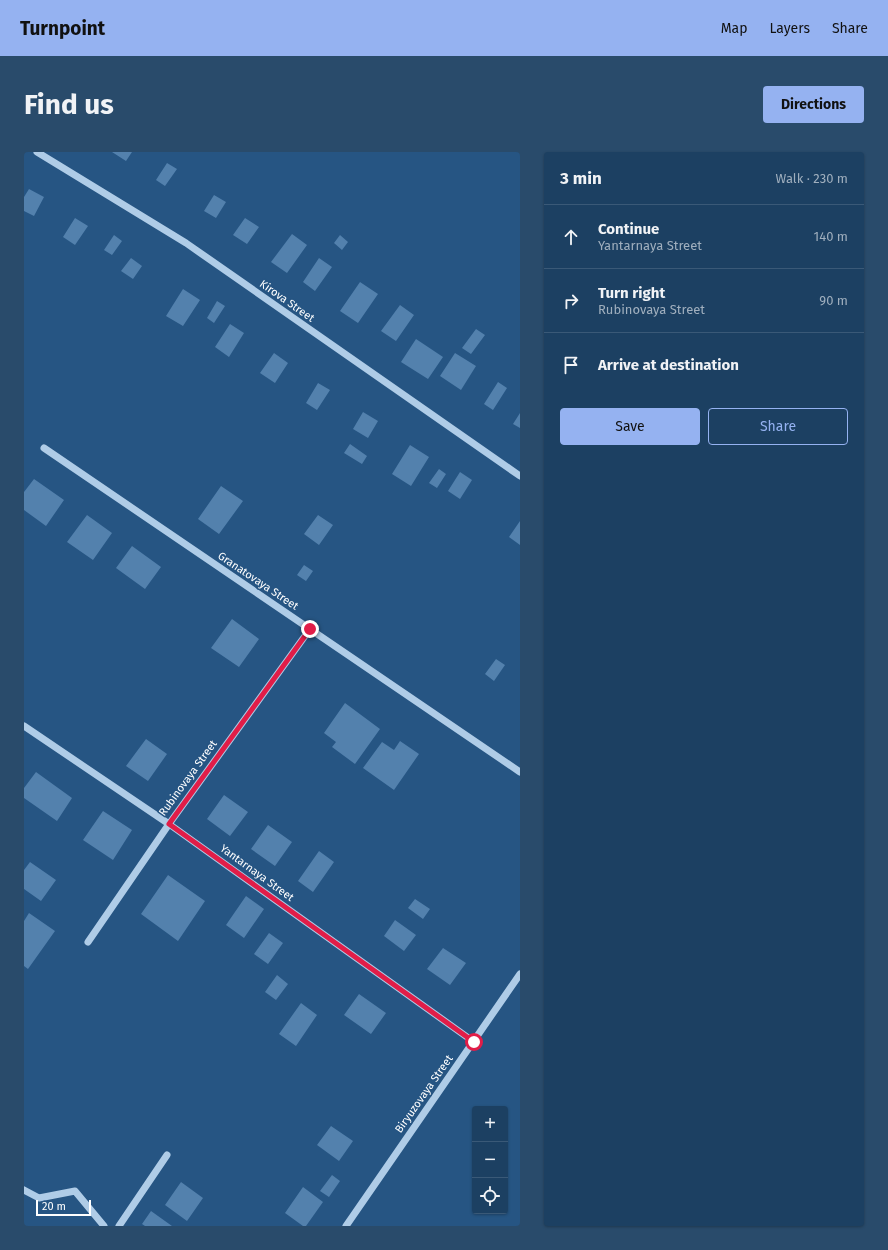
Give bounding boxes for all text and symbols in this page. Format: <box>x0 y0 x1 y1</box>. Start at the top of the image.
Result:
text: Turnpoint <box>20 17 105 40</box>
text: Map <box>721 20 747 37</box>
text: Layers <box>769 20 810 37</box>
text: Share <box>832 20 868 37</box>
button: Directions <box>763 86 864 123</box>
text: Find us <box>24 88 114 121</box>
text: 3 min <box>560 168 602 189</box>
text: Walk · 230 m <box>776 171 848 186</box>
text: Continue <box>598 220 659 238</box>
icon: ahead <box>560 226 582 248</box>
text: 140 m <box>814 229 848 244</box>
text: Yantarnaya Street <box>598 238 702 253</box>
street label: Kirova Street <box>257 277 317 325</box>
text: Turn right <box>598 284 665 302</box>
icon: right <box>560 290 582 312</box>
text: 90 m <box>819 293 848 308</box>
text: Rubinovaya Street <box>598 302 705 317</box>
icon: arrive <box>560 354 582 376</box>
text: Arrive at destination <box>598 356 739 374</box>
button: Save <box>560 408 700 445</box>
button: Share <box>708 408 848 445</box>
street label: Granatovaya Street <box>215 549 301 613</box>
route end <box>301 620 319 638</box>
street label: Rubinovaya Street <box>156 738 220 818</box>
street label: Yantarnaya Street <box>218 842 296 904</box>
route start <box>465 1033 483 1051</box>
street label: Biryuzovaya Street <box>392 1053 456 1135</box>
map controls <box>472 1106 508 1214</box>
button: + <box>472 1106 508 1142</box>
button: − <box>472 1142 508 1178</box>
button: locate <box>472 1178 508 1214</box>
scale bar <box>36 1198 91 1217</box>
text: 20 m <box>42 1200 66 1213</box>

